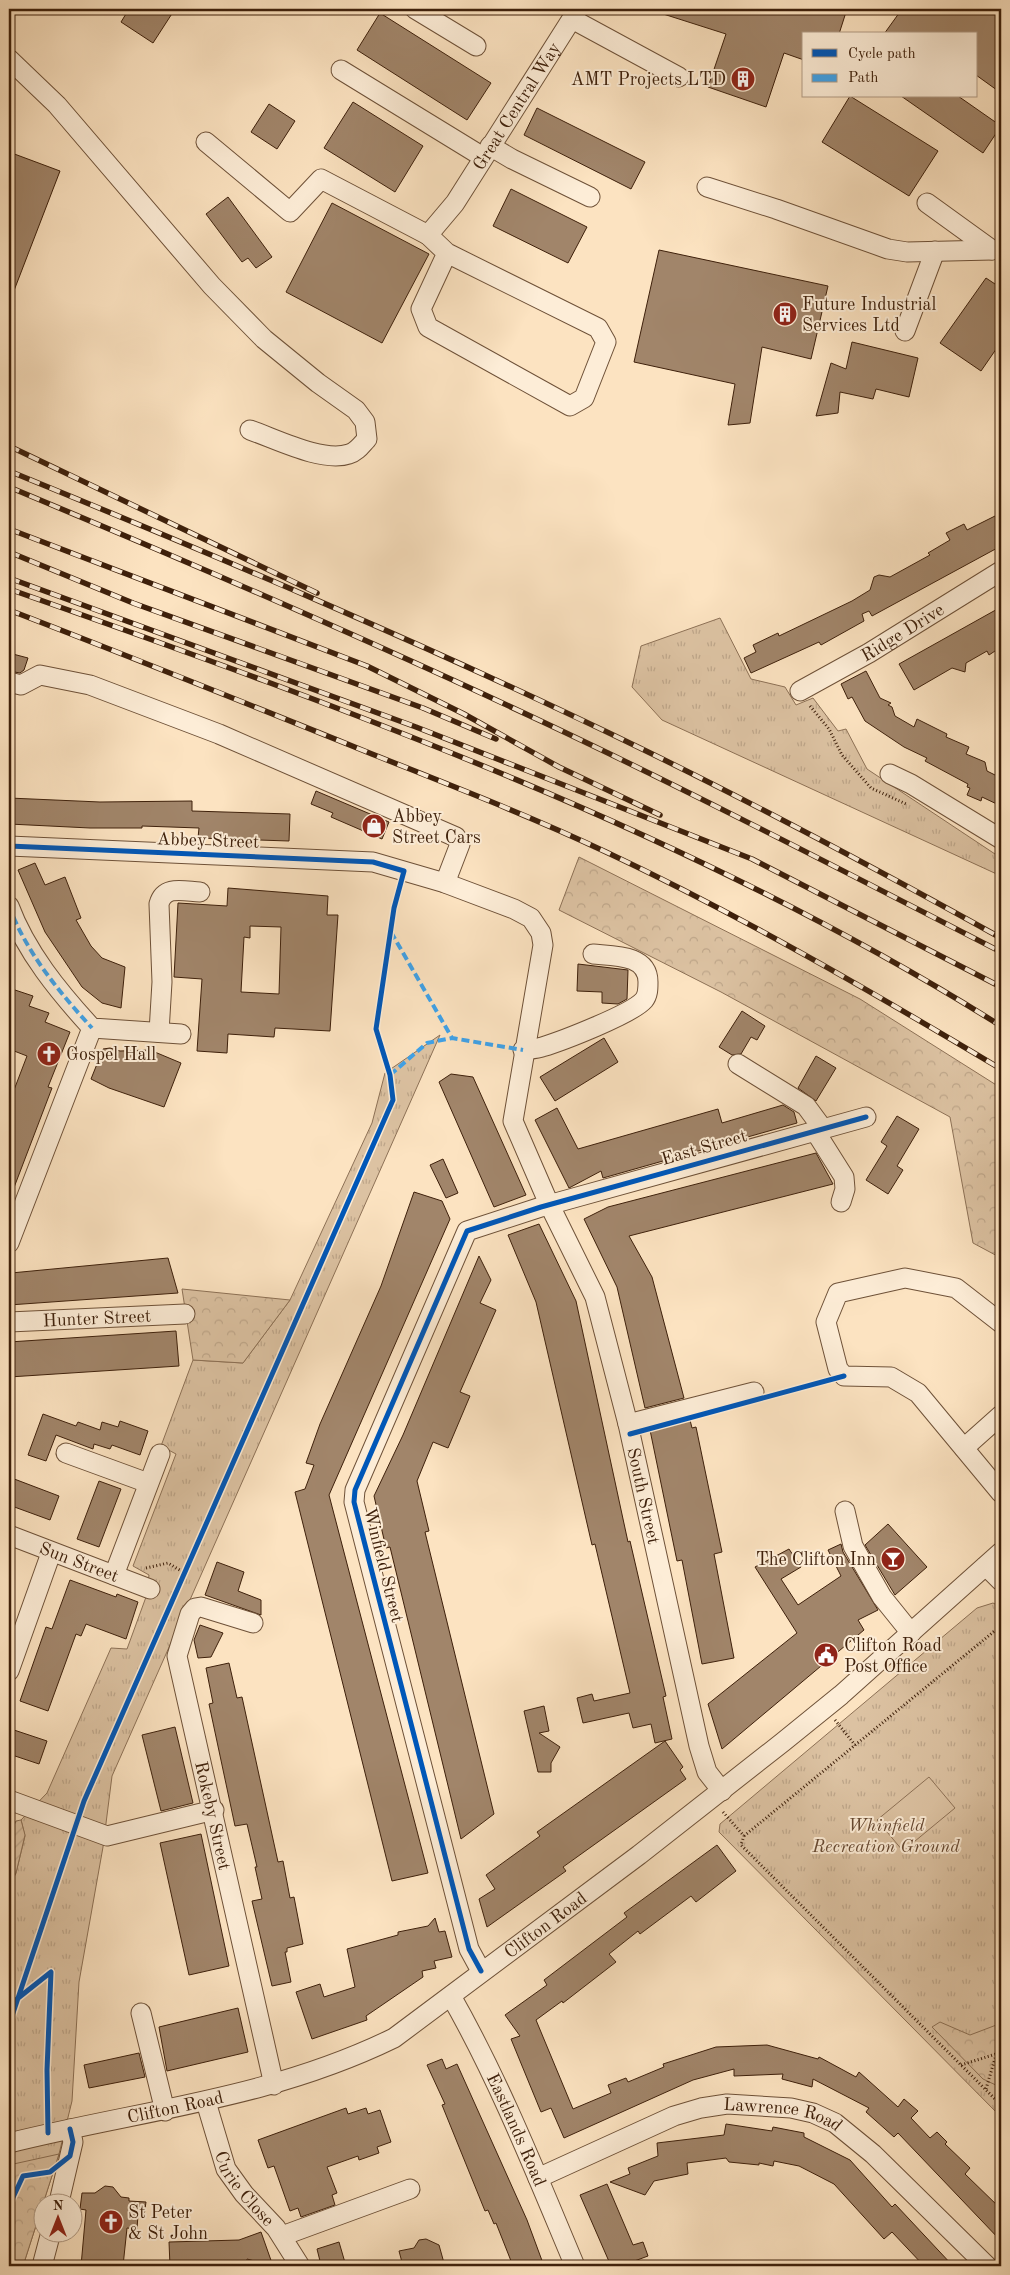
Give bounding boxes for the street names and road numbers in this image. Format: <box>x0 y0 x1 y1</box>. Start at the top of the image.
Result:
street label: Great Central Way <box>470 39 565 174</box>
street label: Ridge Drive <box>859 601 947 665</box>
street label: Abbey Street <box>156 830 260 852</box>
street label: East Street <box>659 1127 749 1169</box>
street label: Hunter Street <box>42 1308 151 1330</box>
street label: South Street <box>623 1446 662 1546</box>
street label: Winfield Street <box>360 1506 406 1625</box>
street label: Sun Street <box>37 1539 121 1586</box>
street label: Rokeby Street <box>191 1760 233 1872</box>
street label: Clifton Road <box>501 1889 591 1962</box>
street label: Eastlands Road <box>483 2071 549 2189</box>
street label: Clifton Road <box>126 2089 225 2127</box>
street label: Lawrence Road <box>723 2096 845 2135</box>
street label: Curie Close <box>211 2149 277 2230</box>

